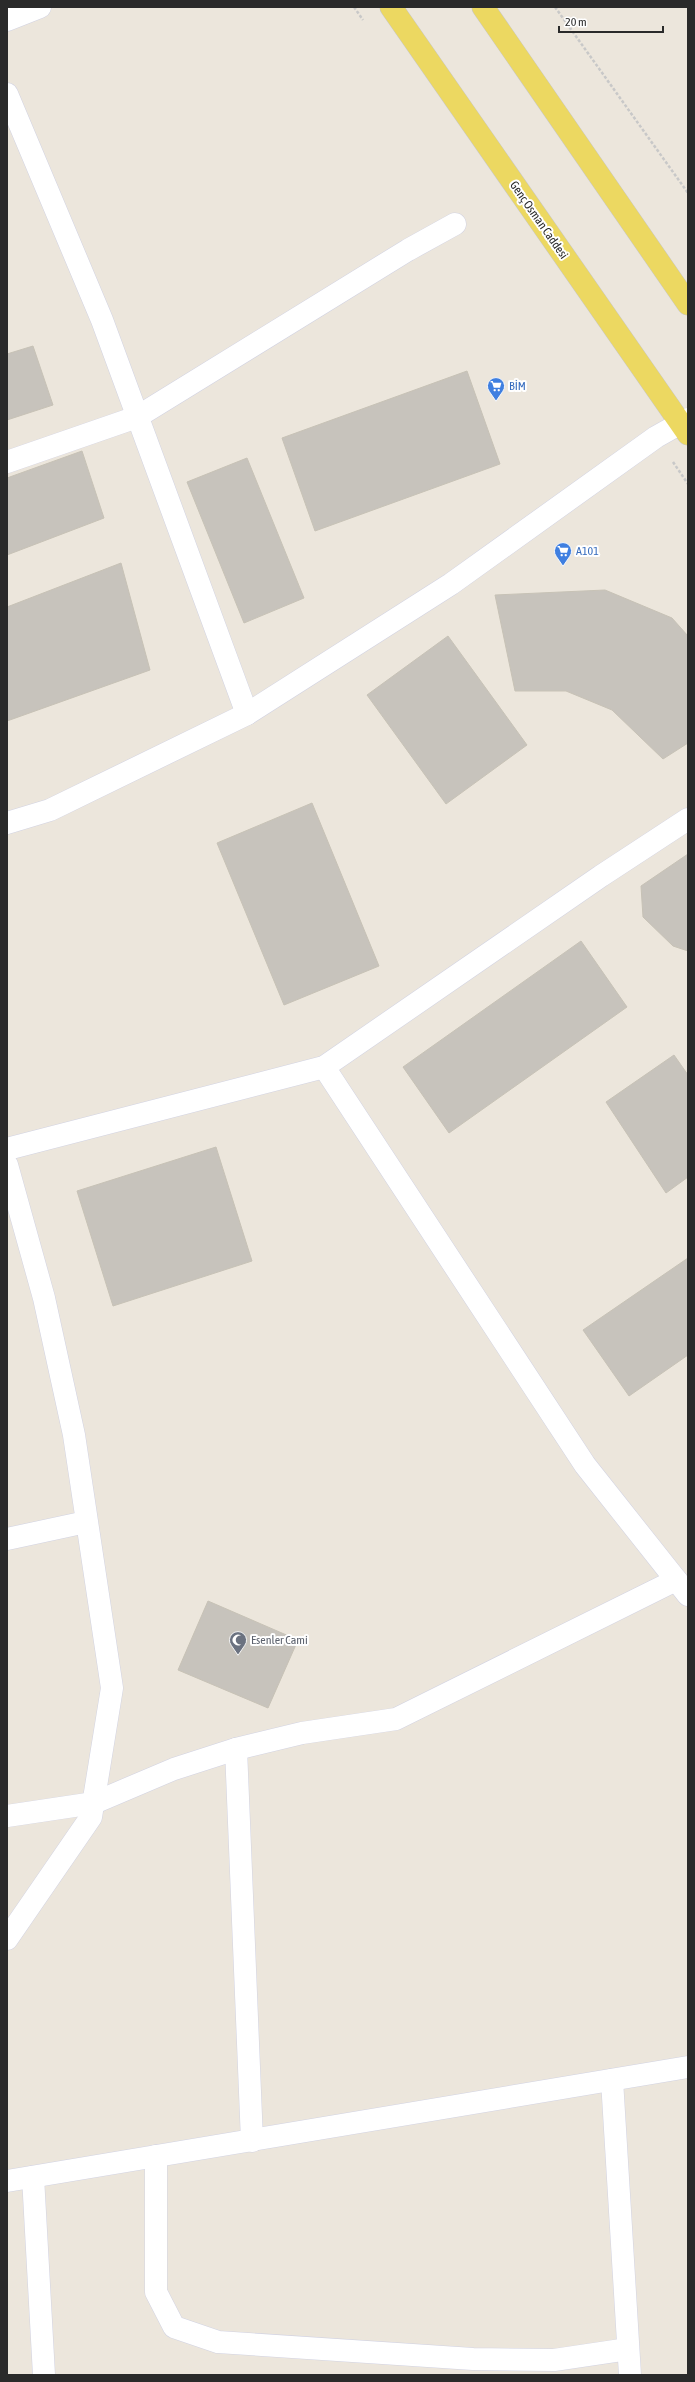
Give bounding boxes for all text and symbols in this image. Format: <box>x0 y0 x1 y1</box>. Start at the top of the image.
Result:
scale bar <box>559 8 663 34</box>
text: 20 m <box>565 15 587 29</box>
street label: Genç Osman Caddesi <box>507 179 571 261</box>
supermarket icon: BİM <box>486 376 506 401</box>
place label: BİM <box>509 379 526 393</box>
supermarket icon: A101 <box>553 541 573 566</box>
place label: A101 <box>576 544 599 558</box>
mosque icon: Esenler Cami <box>228 1630 248 1655</box>
place label: Esenler Cami <box>251 1633 308 1647</box>

